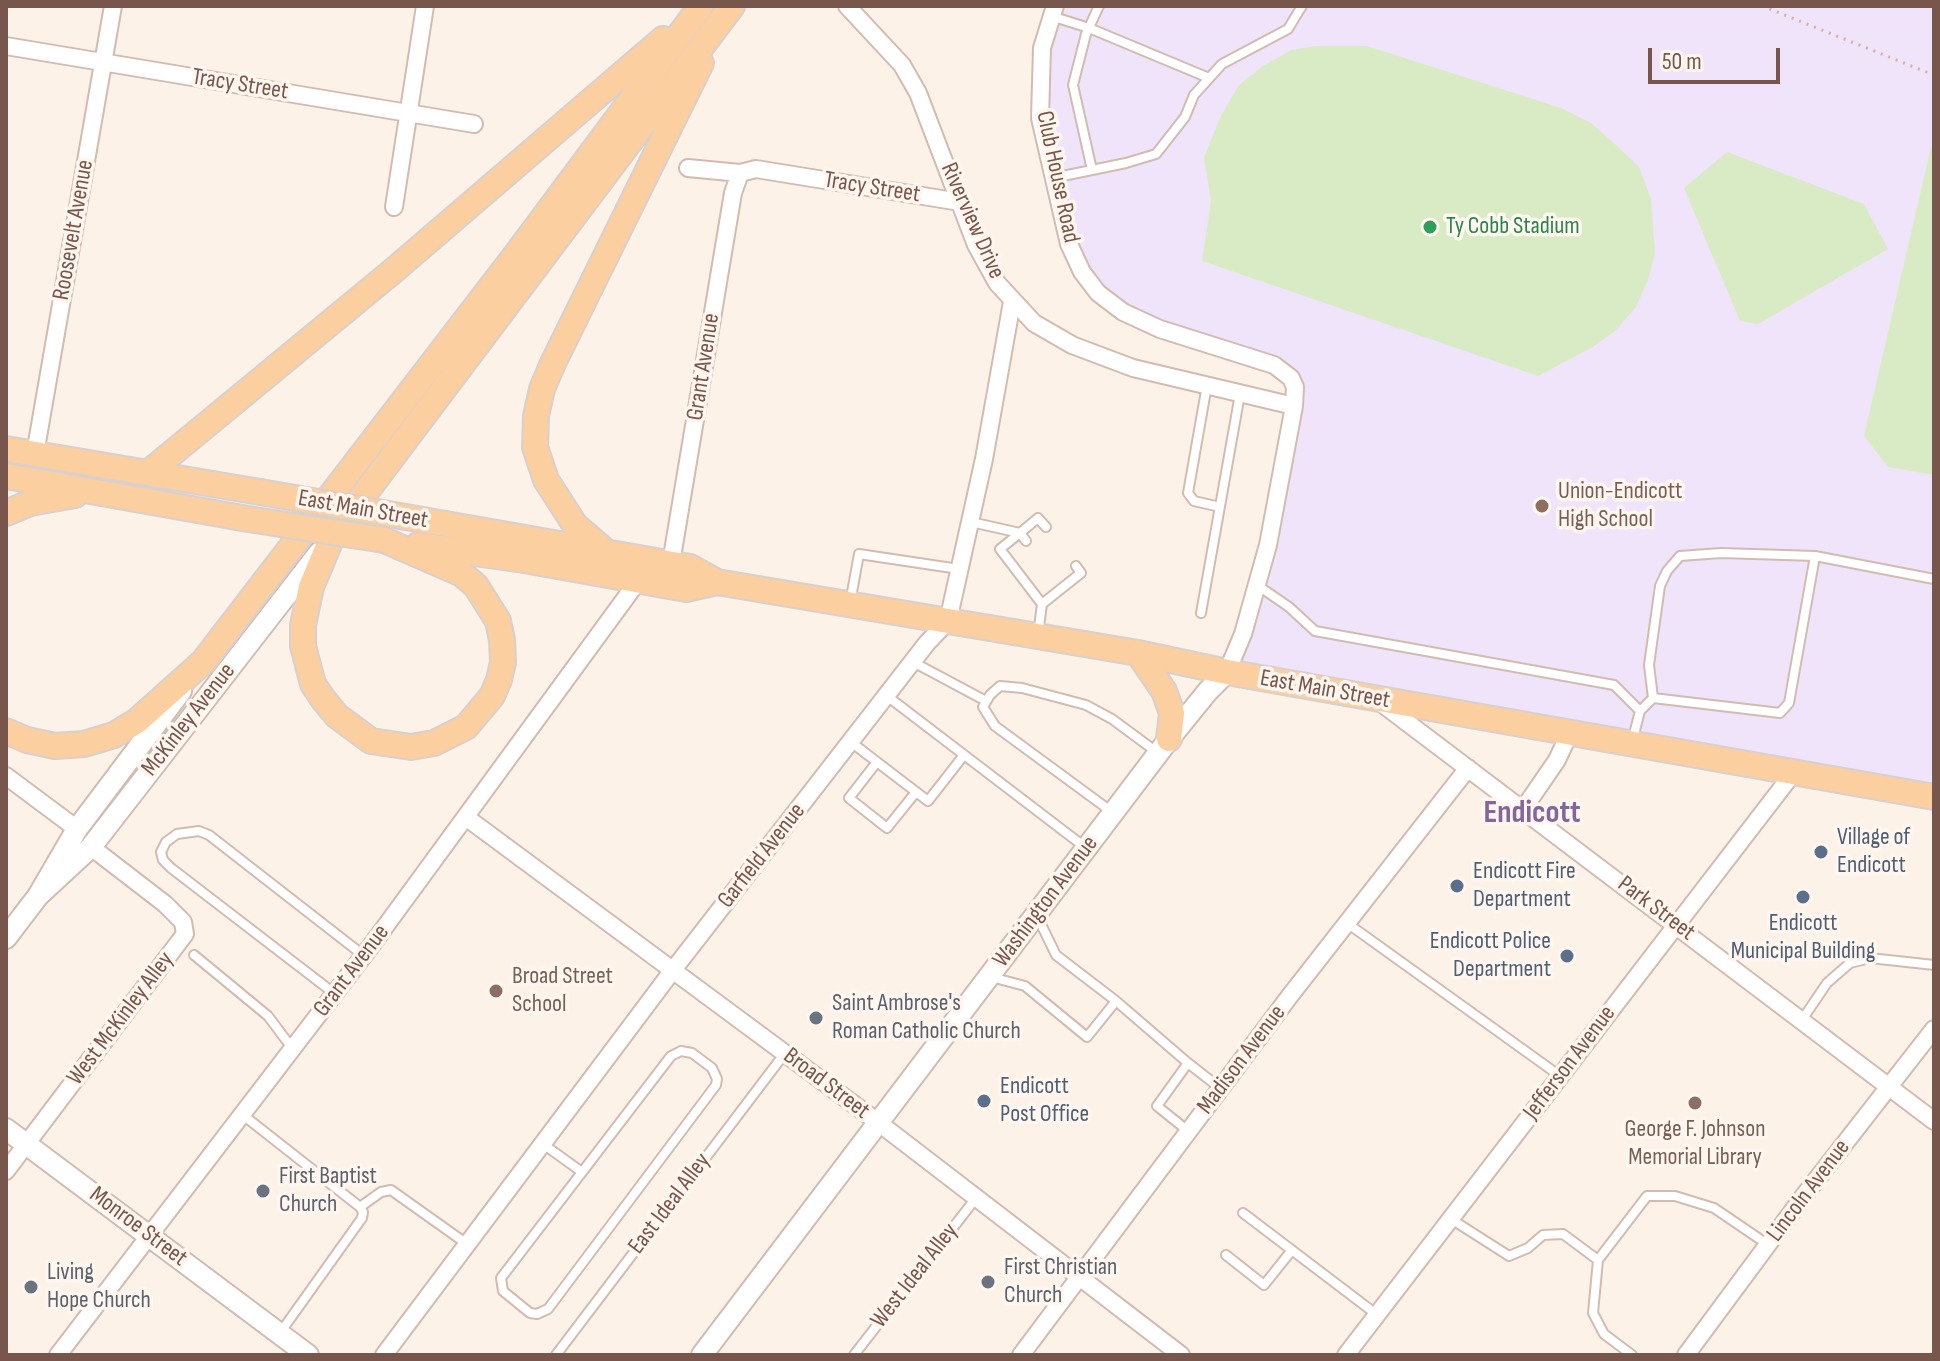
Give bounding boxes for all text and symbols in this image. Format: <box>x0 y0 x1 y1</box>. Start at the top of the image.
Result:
scale bar <box>1652 32 1784 82</box>
text: 50 m <box>1662 47 1702 76</box>
street label: Tracy Street <box>190 63 290 107</box>
street label: Club House Road <box>1029 108 1085 246</box>
street label: Roosevelt Avenue <box>48 158 100 302</box>
street label: Riverview Drive <box>934 159 1010 283</box>
street label: Tracy Street <box>822 166 922 210</box>
place label: Ty Cobb Stadium <box>1446 213 1580 241</box>
marker: Ty Cobb Stadium <box>1421 218 1439 236</box>
street label: Grant Avenue <box>681 311 727 423</box>
place label: Union-Endicott High School <box>1558 478 1682 534</box>
street label: East Main Street <box>296 484 430 536</box>
marker: Union-Endicott High School <box>1533 497 1551 515</box>
street label: McKinley Avenue <box>136 658 242 782</box>
street label: East Main Street <box>1258 664 1392 716</box>
district label: Endicott <box>1483 795 1581 833</box>
street label: Garfield Avenue <box>712 798 812 914</box>
place label: Village of Endicott <box>1837 824 1910 880</box>
street label: Washington Avenue <box>987 831 1105 973</box>
marker: Village of Endicott <box>1812 843 1830 861</box>
place label: Endicott Fire Department <box>1473 858 1576 914</box>
street label: Park Street <box>1612 871 1700 947</box>
marker: Endicott Fire Department <box>1448 877 1466 895</box>
marker: Endicott Municipal Building <box>1794 888 1812 906</box>
place label: Endicott Municipal Building <box>1731 910 1875 966</box>
street label: Grant Avenue <box>308 919 396 1023</box>
place label: Endicott Police Department <box>1430 928 1551 984</box>
street label: West McKinley Alley <box>62 947 180 1091</box>
marker: Endicott Police Department <box>1558 947 1576 965</box>
place label: Broad Street School <box>512 963 613 1019</box>
marker: Broad Street School <box>487 982 505 1000</box>
place label: Saint Ambrose's Roman Catholic Church <box>832 990 1021 1046</box>
street label: Madison Avenue <box>1192 1000 1292 1120</box>
street label: Jefferson Avenue <box>1518 1000 1622 1126</box>
marker: Saint Ambrose's Roman Catholic Church <box>807 1009 825 1027</box>
street label: Broad Street <box>777 1042 875 1126</box>
place label: Endicott Post Office <box>1000 1073 1089 1129</box>
marker: Endicott Post Office <box>975 1092 993 1110</box>
marker: George F. Johnson Memorial Library <box>1686 1094 1704 1112</box>
place label: George F. Johnson Memorial Library <box>1625 1116 1765 1172</box>
street label: Lincoln Avenue <box>1761 1134 1857 1248</box>
street label: East Ideal Alley <box>623 1148 717 1260</box>
place label: First Baptist Church <box>279 1163 377 1219</box>
street label: Monroe Street <box>83 1181 193 1273</box>
marker: First Baptist Church <box>254 1182 272 1200</box>
street label: West Ideal Alley <box>865 1218 965 1334</box>
place label: First Christian Church <box>1004 1254 1117 1310</box>
place label: Living Hope Church <box>47 1259 151 1315</box>
marker: First Christian Church <box>979 1273 997 1291</box>
marker: Living Hope Church <box>22 1278 40 1296</box>

